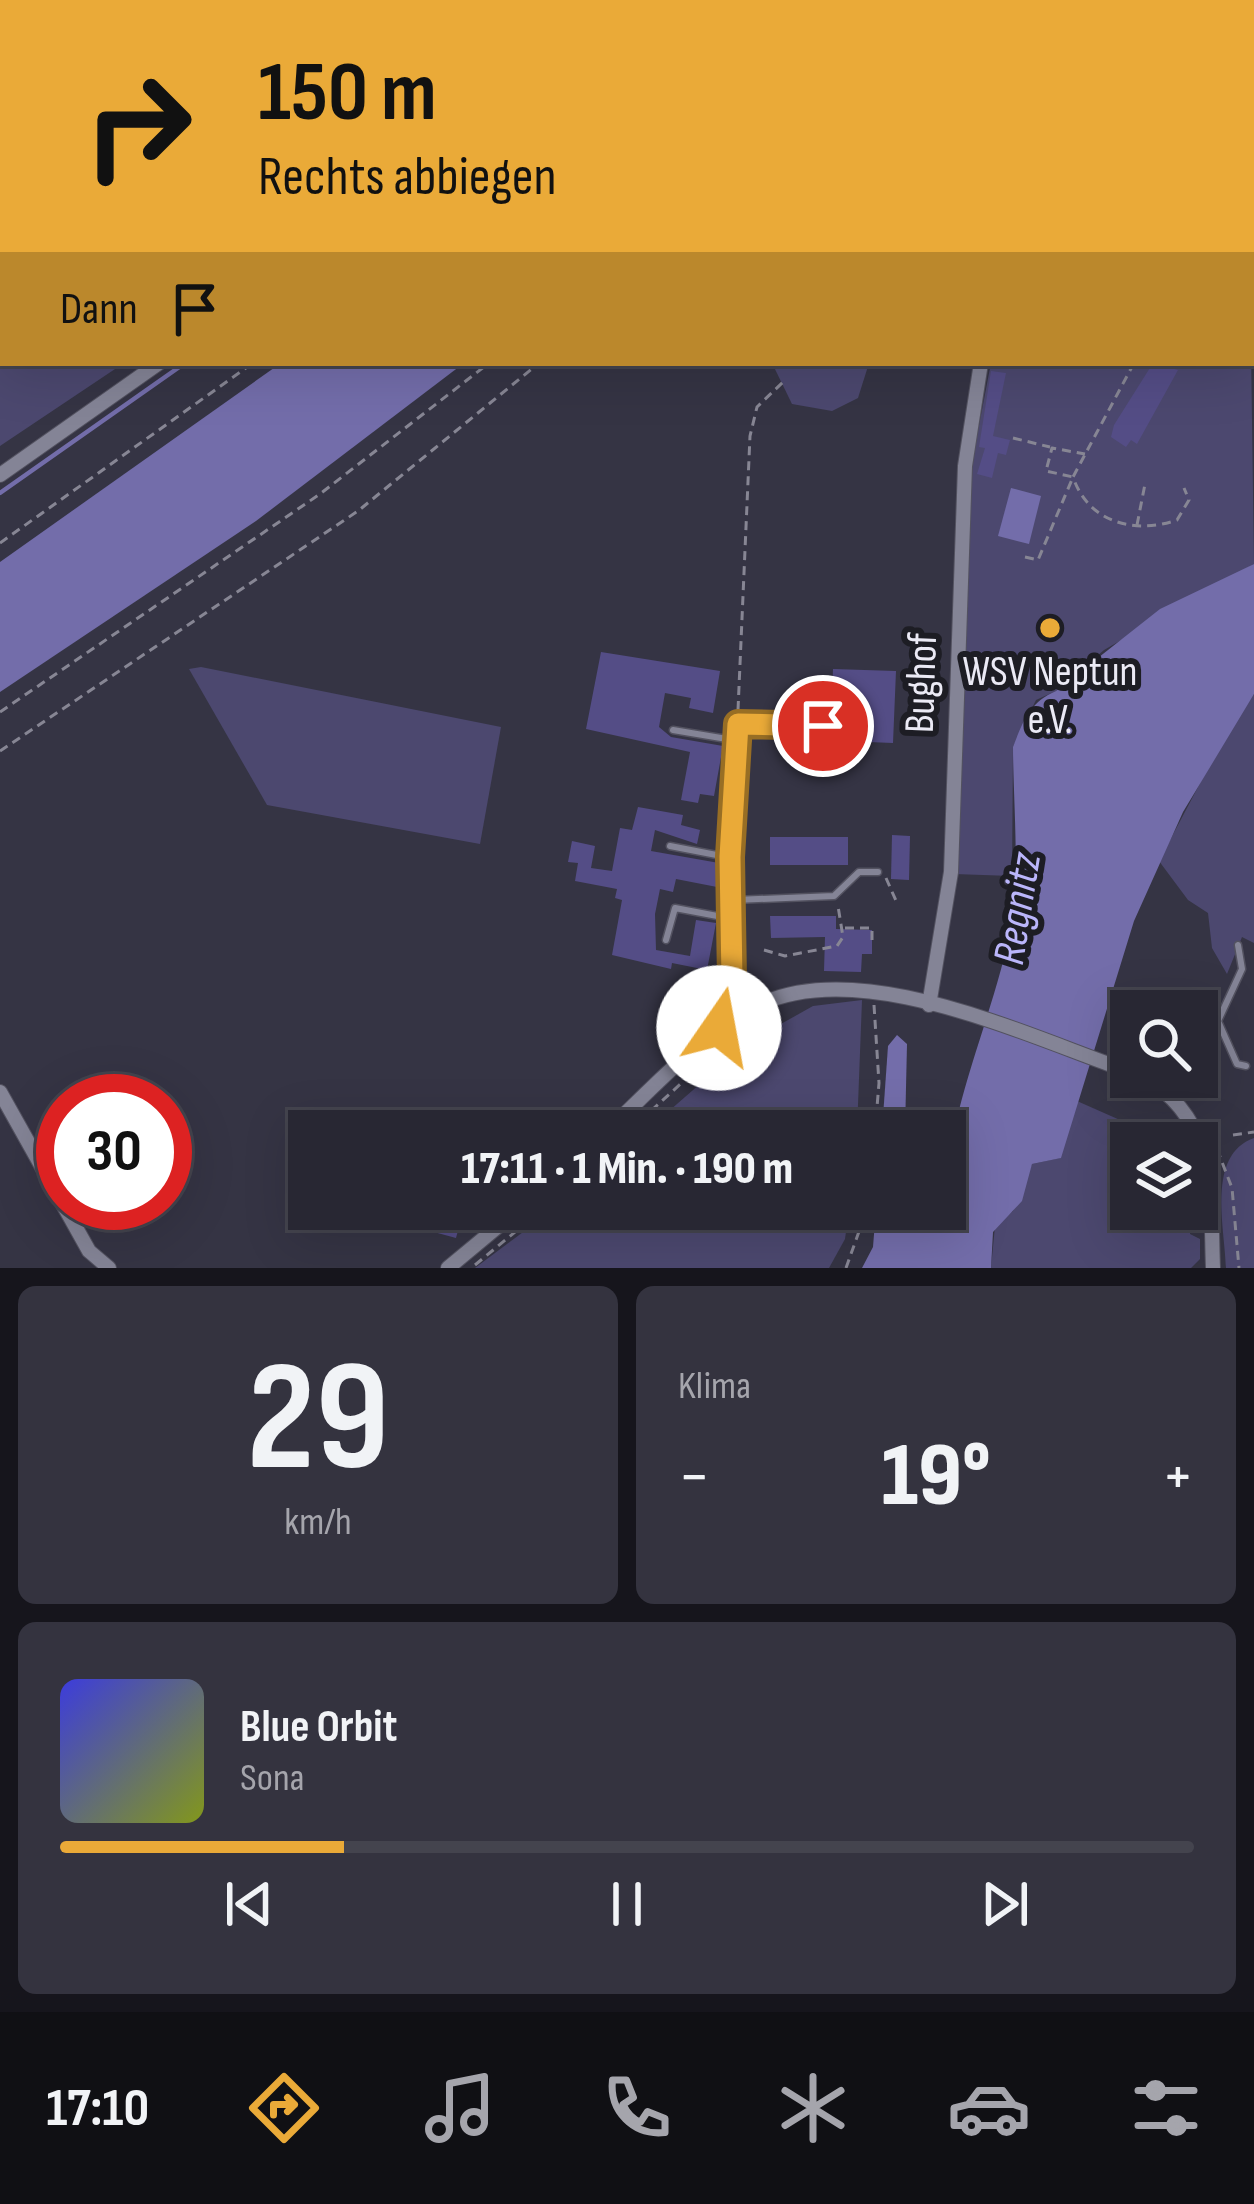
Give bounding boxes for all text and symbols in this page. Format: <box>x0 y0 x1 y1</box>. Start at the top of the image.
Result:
text: 150 m <box>258 43 437 144</box>
icon: right <box>60 48 216 204</box>
text: Rechts abbiegen <box>258 145 557 210</box>
icon: arrive <box>162 276 228 342</box>
text: Dann <box>60 282 138 337</box>
marker: WSV Neptun e.V. <box>1037 615 1063 641</box>
street label: Bughof <box>895 631 949 734</box>
place label: WSV Neptun e.V. <box>963 647 1137 746</box>
pin <box>772 675 874 777</box>
icon: arrive <box>790 693 856 759</box>
water label: Regnitz <box>982 847 1054 969</box>
position arrow <box>656 965 782 1091</box>
map controls <box>1110 990 1218 1230</box>
button: search <box>1110 990 1218 1098</box>
speed limit sign: 30 <box>36 1074 192 1230</box>
button: layers <box>1110 1122 1218 1230</box>
text: 17:11 · 1 Min. · 190 m <box>461 1142 793 1197</box>
text: 29 <box>247 1327 389 1514</box>
text: Klima <box>678 1363 751 1410</box>
text: 19° <box>881 1423 991 1531</box>
text: − <box>678 1438 710 1517</box>
text: + <box>1162 1438 1194 1517</box>
text: km/h <box>284 1499 352 1546</box>
text: Blue Orbit <box>240 1700 397 1755</box>
text: Sona <box>240 1755 305 1802</box>
icon: previous <box>216 1871 282 1937</box>
icon: pause <box>594 1871 660 1937</box>
icon: next <box>972 1871 1038 1937</box>
icon: directions <box>242 2066 326 2150</box>
icon: music <box>418 2066 502 2150</box>
icon: phone <box>595 2066 679 2150</box>
icon: climate <box>771 2066 855 2150</box>
icon: car <box>947 2066 1031 2150</box>
icon: filters <box>1124 2066 1208 2150</box>
text: 17:10 <box>46 2076 149 2141</box>

